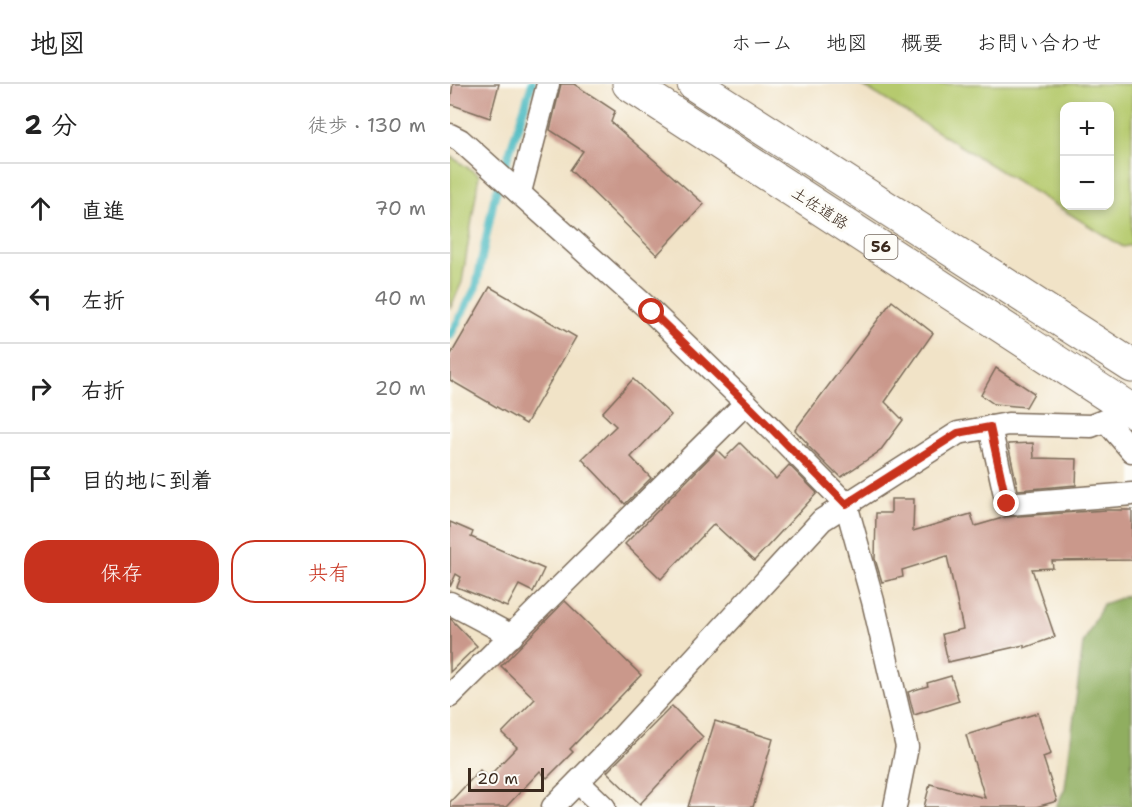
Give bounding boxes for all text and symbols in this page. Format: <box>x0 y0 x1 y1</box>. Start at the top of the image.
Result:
text: 地図 <box>30 24 86 62</box>
text: ホーム <box>731 29 793 57</box>
text: 地図 <box>826 29 868 57</box>
text: 概要 <box>901 29 943 57</box>
text: お問い合わせ <box>976 29 1102 57</box>
map controls <box>1060 102 1114 210</box>
button: + <box>1060 102 1114 156</box>
text: 2 分 <box>24 107 77 142</box>
text: 徒歩 · 130 m <box>308 112 426 138</box>
button: − <box>1060 156 1114 210</box>
street label: 土佐道路 <box>787 182 853 234</box>
icon: ahead <box>24 192 57 225</box>
text: 70 m <box>374 195 426 221</box>
text: 直進 <box>81 196 125 225</box>
road number: 56 <box>864 235 898 259</box>
icon: left <box>24 282 57 315</box>
text: 40 m <box>374 285 426 311</box>
text: 左折 <box>81 286 125 315</box>
route start <box>638 298 664 324</box>
icon: right <box>24 372 57 405</box>
text: 20 m <box>375 375 426 401</box>
text: 右折 <box>81 376 125 405</box>
icon: arrive <box>24 462 57 495</box>
text: 目的地に到着 <box>81 466 213 495</box>
route end <box>993 490 1019 516</box>
button: 保存 <box>24 540 219 603</box>
button: 共有 <box>231 540 426 603</box>
scale bar <box>468 765 544 792</box>
text: 20 m <box>477 768 518 789</box>

